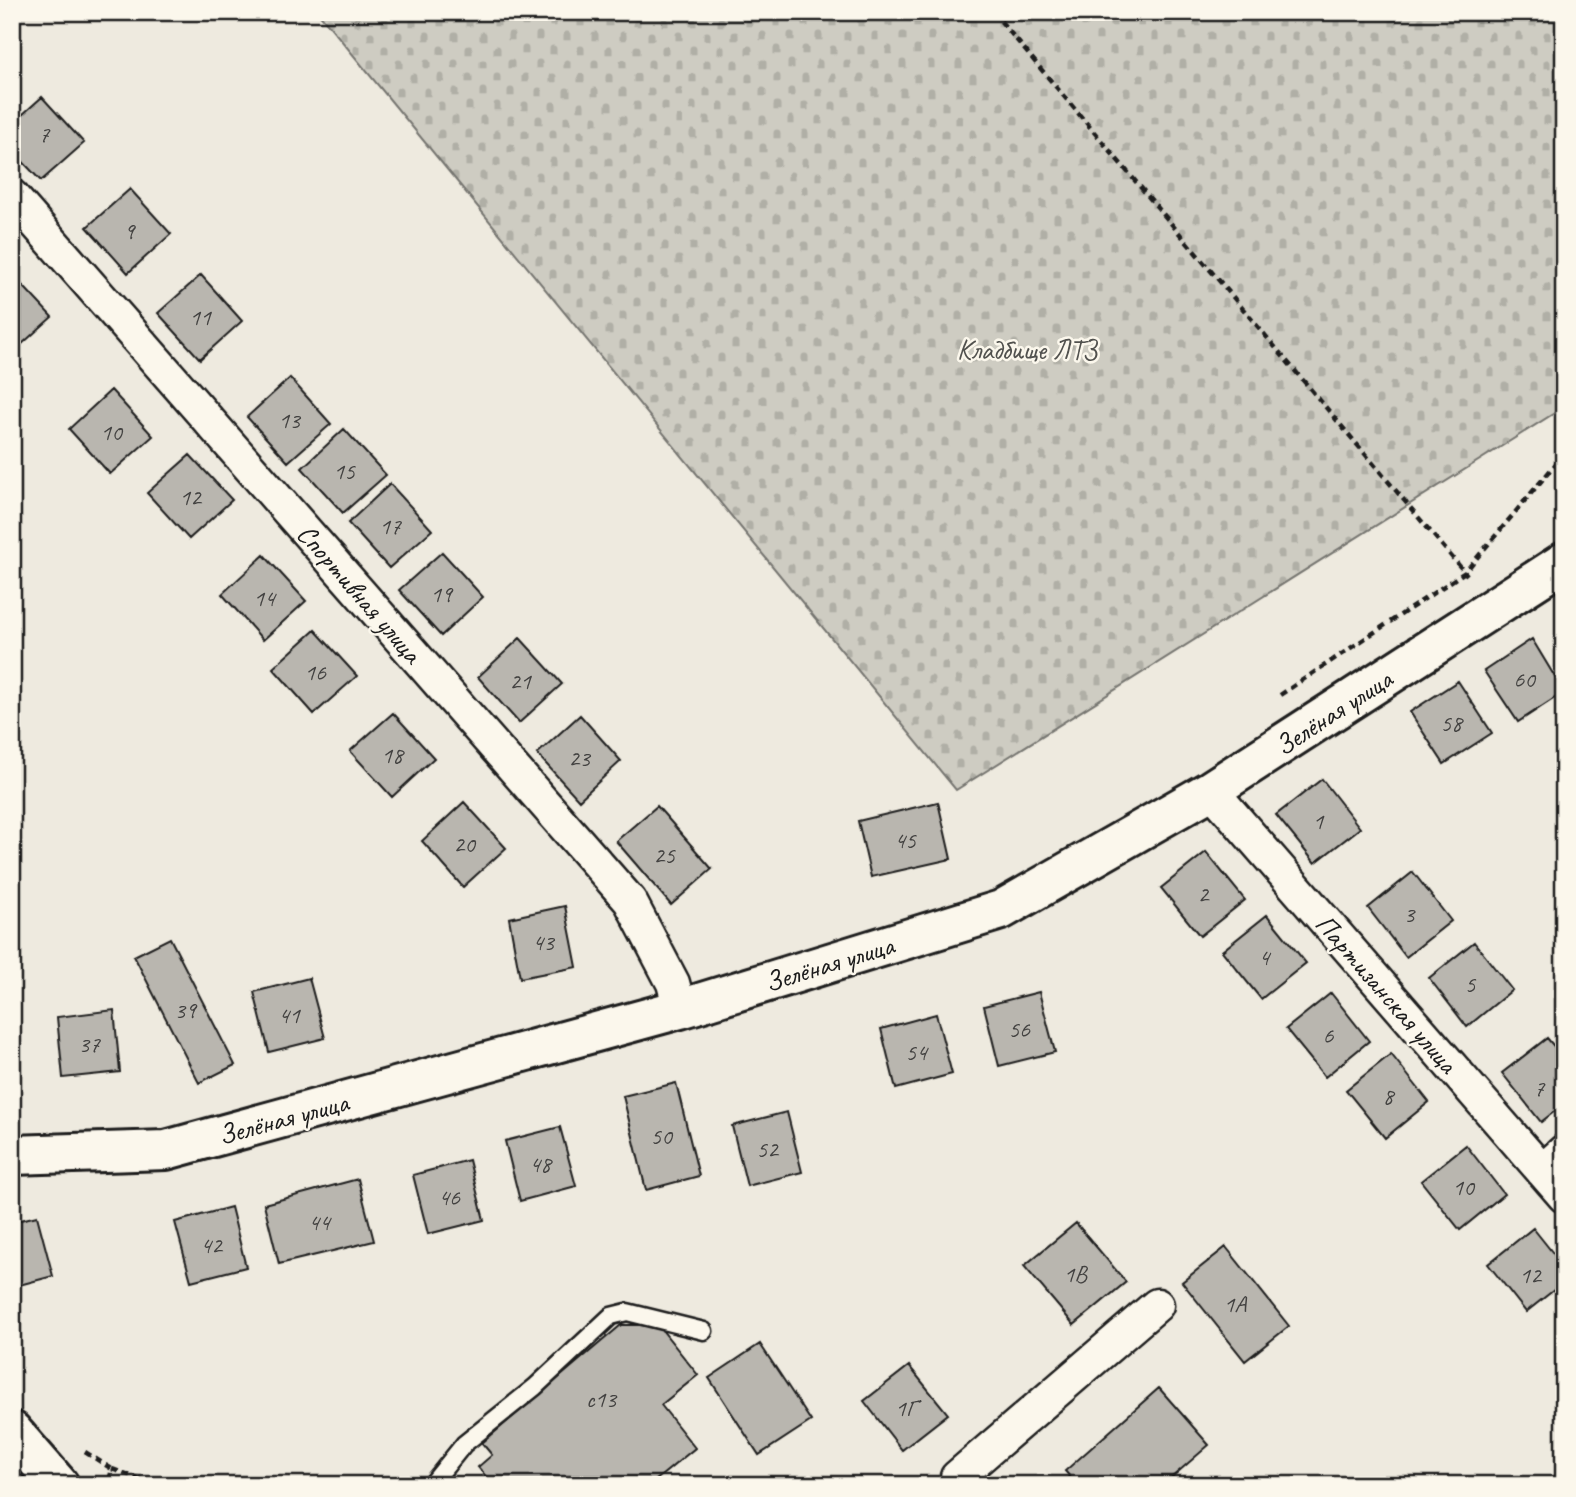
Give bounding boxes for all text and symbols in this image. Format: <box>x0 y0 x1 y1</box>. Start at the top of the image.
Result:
house number: 7 <box>39 119 51 149</box>
house number: 9 <box>124 216 137 246</box>
house number: 11 <box>189 302 212 332</box>
park label: Кладбище ЛТЗ <box>957 332 1099 367</box>
house number: 13 <box>278 405 302 435</box>
house number: 10 <box>100 417 124 447</box>
house number: 15 <box>333 456 356 486</box>
house number: 12 <box>179 482 203 512</box>
house number: 17 <box>379 511 402 541</box>
street label: Спортивная улица <box>290 516 431 672</box>
house number: 19 <box>430 579 454 609</box>
house number: 14 <box>253 583 277 613</box>
house number: 16 <box>304 657 327 687</box>
street label: Зелёная улица <box>1268 661 1400 763</box>
house number: 60 <box>1513 664 1537 694</box>
house number: 21 <box>509 666 532 696</box>
house number: 58 <box>1440 708 1464 738</box>
house number: 18 <box>381 740 405 770</box>
house number: 23 <box>568 743 592 773</box>
house number: 1 <box>1313 806 1325 836</box>
house number: 45 <box>894 825 917 855</box>
house number: 20 <box>453 829 477 859</box>
house number: 25 <box>653 840 676 870</box>
house number: 2 <box>1198 879 1211 909</box>
house number: 3 <box>1404 899 1417 929</box>
street label: Партизанская улица <box>1308 906 1466 1082</box>
house number: 43 <box>532 927 556 957</box>
street label: Зелёная улица <box>760 927 900 1000</box>
house number: 4 <box>1259 942 1272 972</box>
house number: 5 <box>1465 969 1477 999</box>
house number: 39 <box>174 995 198 1025</box>
house number: 41 <box>278 1000 301 1030</box>
house number: 56 <box>1008 1014 1031 1044</box>
house number: 6 <box>1323 1020 1335 1050</box>
house number: 37 <box>78 1029 101 1059</box>
house number: 54 <box>905 1037 929 1067</box>
house number: 7 <box>1534 1073 1546 1103</box>
house number: 8 <box>1383 1081 1396 1111</box>
street label: Зелёная улица <box>214 1084 354 1153</box>
house number: 50 <box>650 1121 674 1151</box>
house number: 52 <box>756 1134 780 1164</box>
house number: 48 <box>529 1149 553 1179</box>
house number: 10 <box>1452 1172 1476 1202</box>
house number: 46 <box>438 1182 461 1212</box>
house number: 44 <box>308 1207 332 1237</box>
house number: 42 <box>200 1230 224 1260</box>
house number: 1В <box>1063 1259 1088 1289</box>
house number: 12 <box>1519 1260 1543 1290</box>
house number: 1А <box>1224 1289 1247 1319</box>
house number: с13 <box>586 1384 618 1414</box>
house number: 1Г <box>895 1393 922 1423</box>

